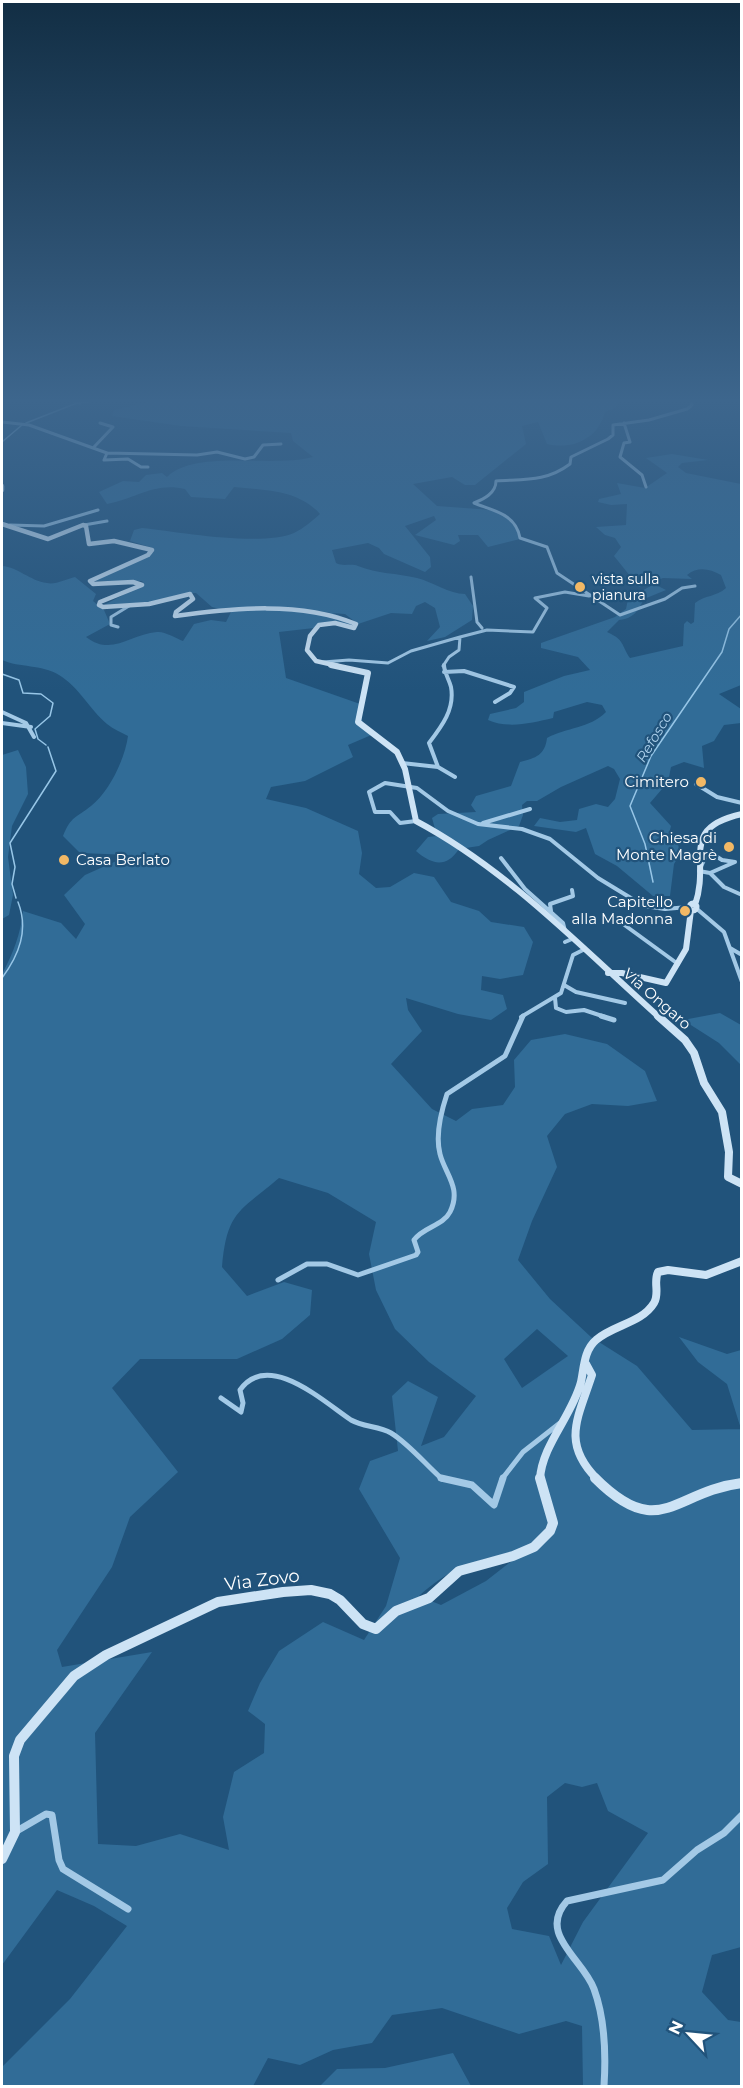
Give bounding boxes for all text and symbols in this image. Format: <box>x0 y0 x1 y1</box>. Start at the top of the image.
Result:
place label: vista sulla pianura <box>592 570 660 604</box>
marker: vista sulla pianura <box>573 580 587 594</box>
water label: Refosco <box>632 708 676 765</box>
place label: Cimitero <box>624 772 689 791</box>
marker: Cimitero <box>694 775 708 789</box>
place label: Chiesa di Monte Magrè <box>616 828 717 864</box>
marker: Chiesa di Monte Magrè <box>722 840 736 854</box>
place label: Casa Berlato <box>76 850 170 869</box>
marker: Casa Berlato <box>57 853 71 867</box>
place label: Capitello alla Madonna <box>571 892 673 928</box>
marker: Capitello alla Madonna <box>678 904 692 918</box>
street label: Via Ongaro <box>619 964 695 1033</box>
street label: Via Zovo <box>223 1564 301 1596</box>
north arrow <box>659 2004 719 2064</box>
text: N <box>665 2018 687 2038</box>

